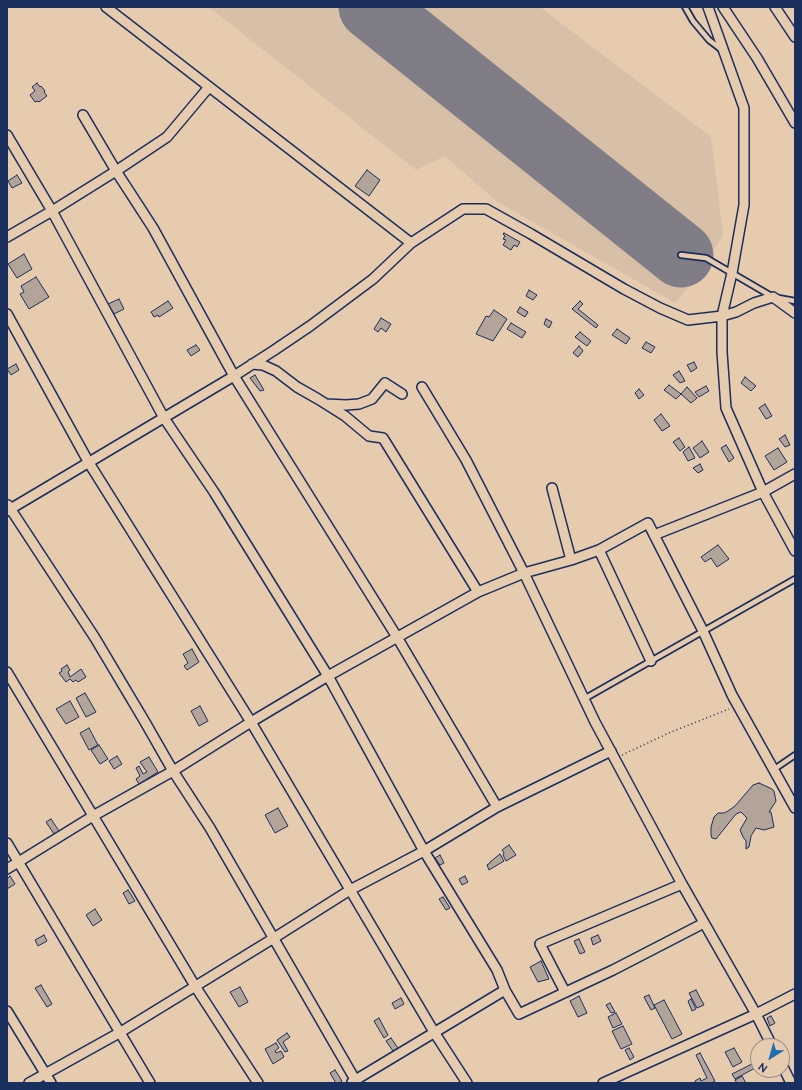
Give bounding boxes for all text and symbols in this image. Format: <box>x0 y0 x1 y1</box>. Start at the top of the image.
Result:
north arrow <box>750 1038 790 1078</box>
text: N <box>756 1060 770 1075</box>

